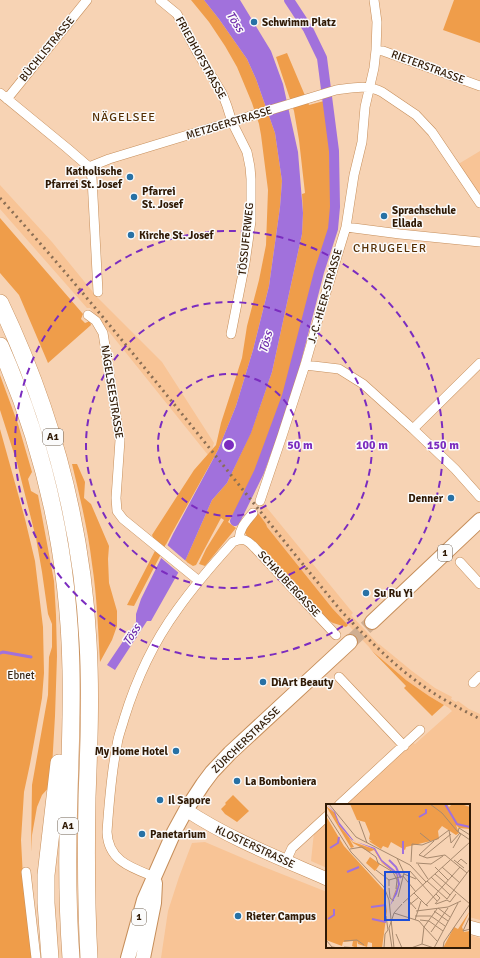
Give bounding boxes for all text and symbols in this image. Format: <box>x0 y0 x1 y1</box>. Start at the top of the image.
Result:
water label: Töss <box>223 9 248 37</box>
street label: BÜCHLISTRASSE <box>16 13 77 84</box>
street label: FRIEDHOFSTRASSE <box>173 14 229 102</box>
place label: Schwimm Platz <box>262 16 336 29</box>
marker: Schwimm Platz <box>249 17 259 27</box>
street label: RIETERSTRASSE <box>389 48 467 86</box>
street label: METZGERSTRASSE <box>184 104 274 142</box>
district label: NÄGELSEE <box>92 110 156 125</box>
place label: Katholische Pfarrei St. Josef <box>45 165 123 191</box>
marker: Katholische Pfarrei St. Josef <box>125 172 135 182</box>
place label: Pfarrei St. Josef <box>142 185 184 211</box>
marker: Pfarrei St. Josef <box>129 192 139 202</box>
street label: TÖSSUFERWEG <box>235 202 256 276</box>
place label: Sprachschule Ellada <box>392 204 457 230</box>
marker: Sprachschule Ellada <box>379 211 389 221</box>
place label: Kirche St. Josef <box>139 229 214 242</box>
marker: Kirche St. Josef <box>126 230 136 240</box>
district label: CHRUGELER <box>353 241 427 256</box>
street label: J.-C.-HEER-STRASSE <box>305 247 345 345</box>
water label: Töss <box>256 328 277 355</box>
street label: NÄGELSEESTRASSE <box>98 344 127 440</box>
road number: A1 <box>43 429 63 445</box>
centre of rings <box>222 438 236 452</box>
text: 50 m <box>287 438 313 453</box>
text: 100 m <box>356 438 388 453</box>
text: 150 m <box>427 438 459 453</box>
place label: Denner <box>408 492 444 505</box>
marker: Denner <box>446 493 456 503</box>
road number: 1 <box>438 545 452 561</box>
street label: SCHAUBERGASSE <box>255 548 323 620</box>
place label: Su Ru Yi <box>374 587 413 600</box>
marker: Su Ru Yi <box>361 588 371 598</box>
water label: Töss <box>120 620 145 648</box>
park label: Ebnet <box>7 669 35 682</box>
place label: DiArt Beauty <box>271 676 334 689</box>
marker: DiArt Beauty <box>258 677 268 687</box>
street label: ZÜRCHERSTRASSE <box>208 703 283 776</box>
place label: My Home Hotel <box>95 745 169 758</box>
marker: My Home Hotel <box>171 746 181 756</box>
place label: La Bomboniera <box>245 775 317 788</box>
marker: La Bomboniera <box>232 776 242 786</box>
place label: Il Sapore <box>168 794 211 807</box>
marker: Il Sapore <box>155 795 165 805</box>
inset map <box>326 804 470 948</box>
road number: A1 <box>58 818 78 834</box>
street label: KLOSTERSTRASSE <box>213 823 297 871</box>
place label: Panetarium <box>150 828 206 841</box>
marker: Panetarium <box>137 829 147 839</box>
road number: 1 <box>132 909 146 925</box>
place label: Rieter Campus <box>246 910 316 923</box>
marker: Rieter Campus <box>233 911 243 921</box>

